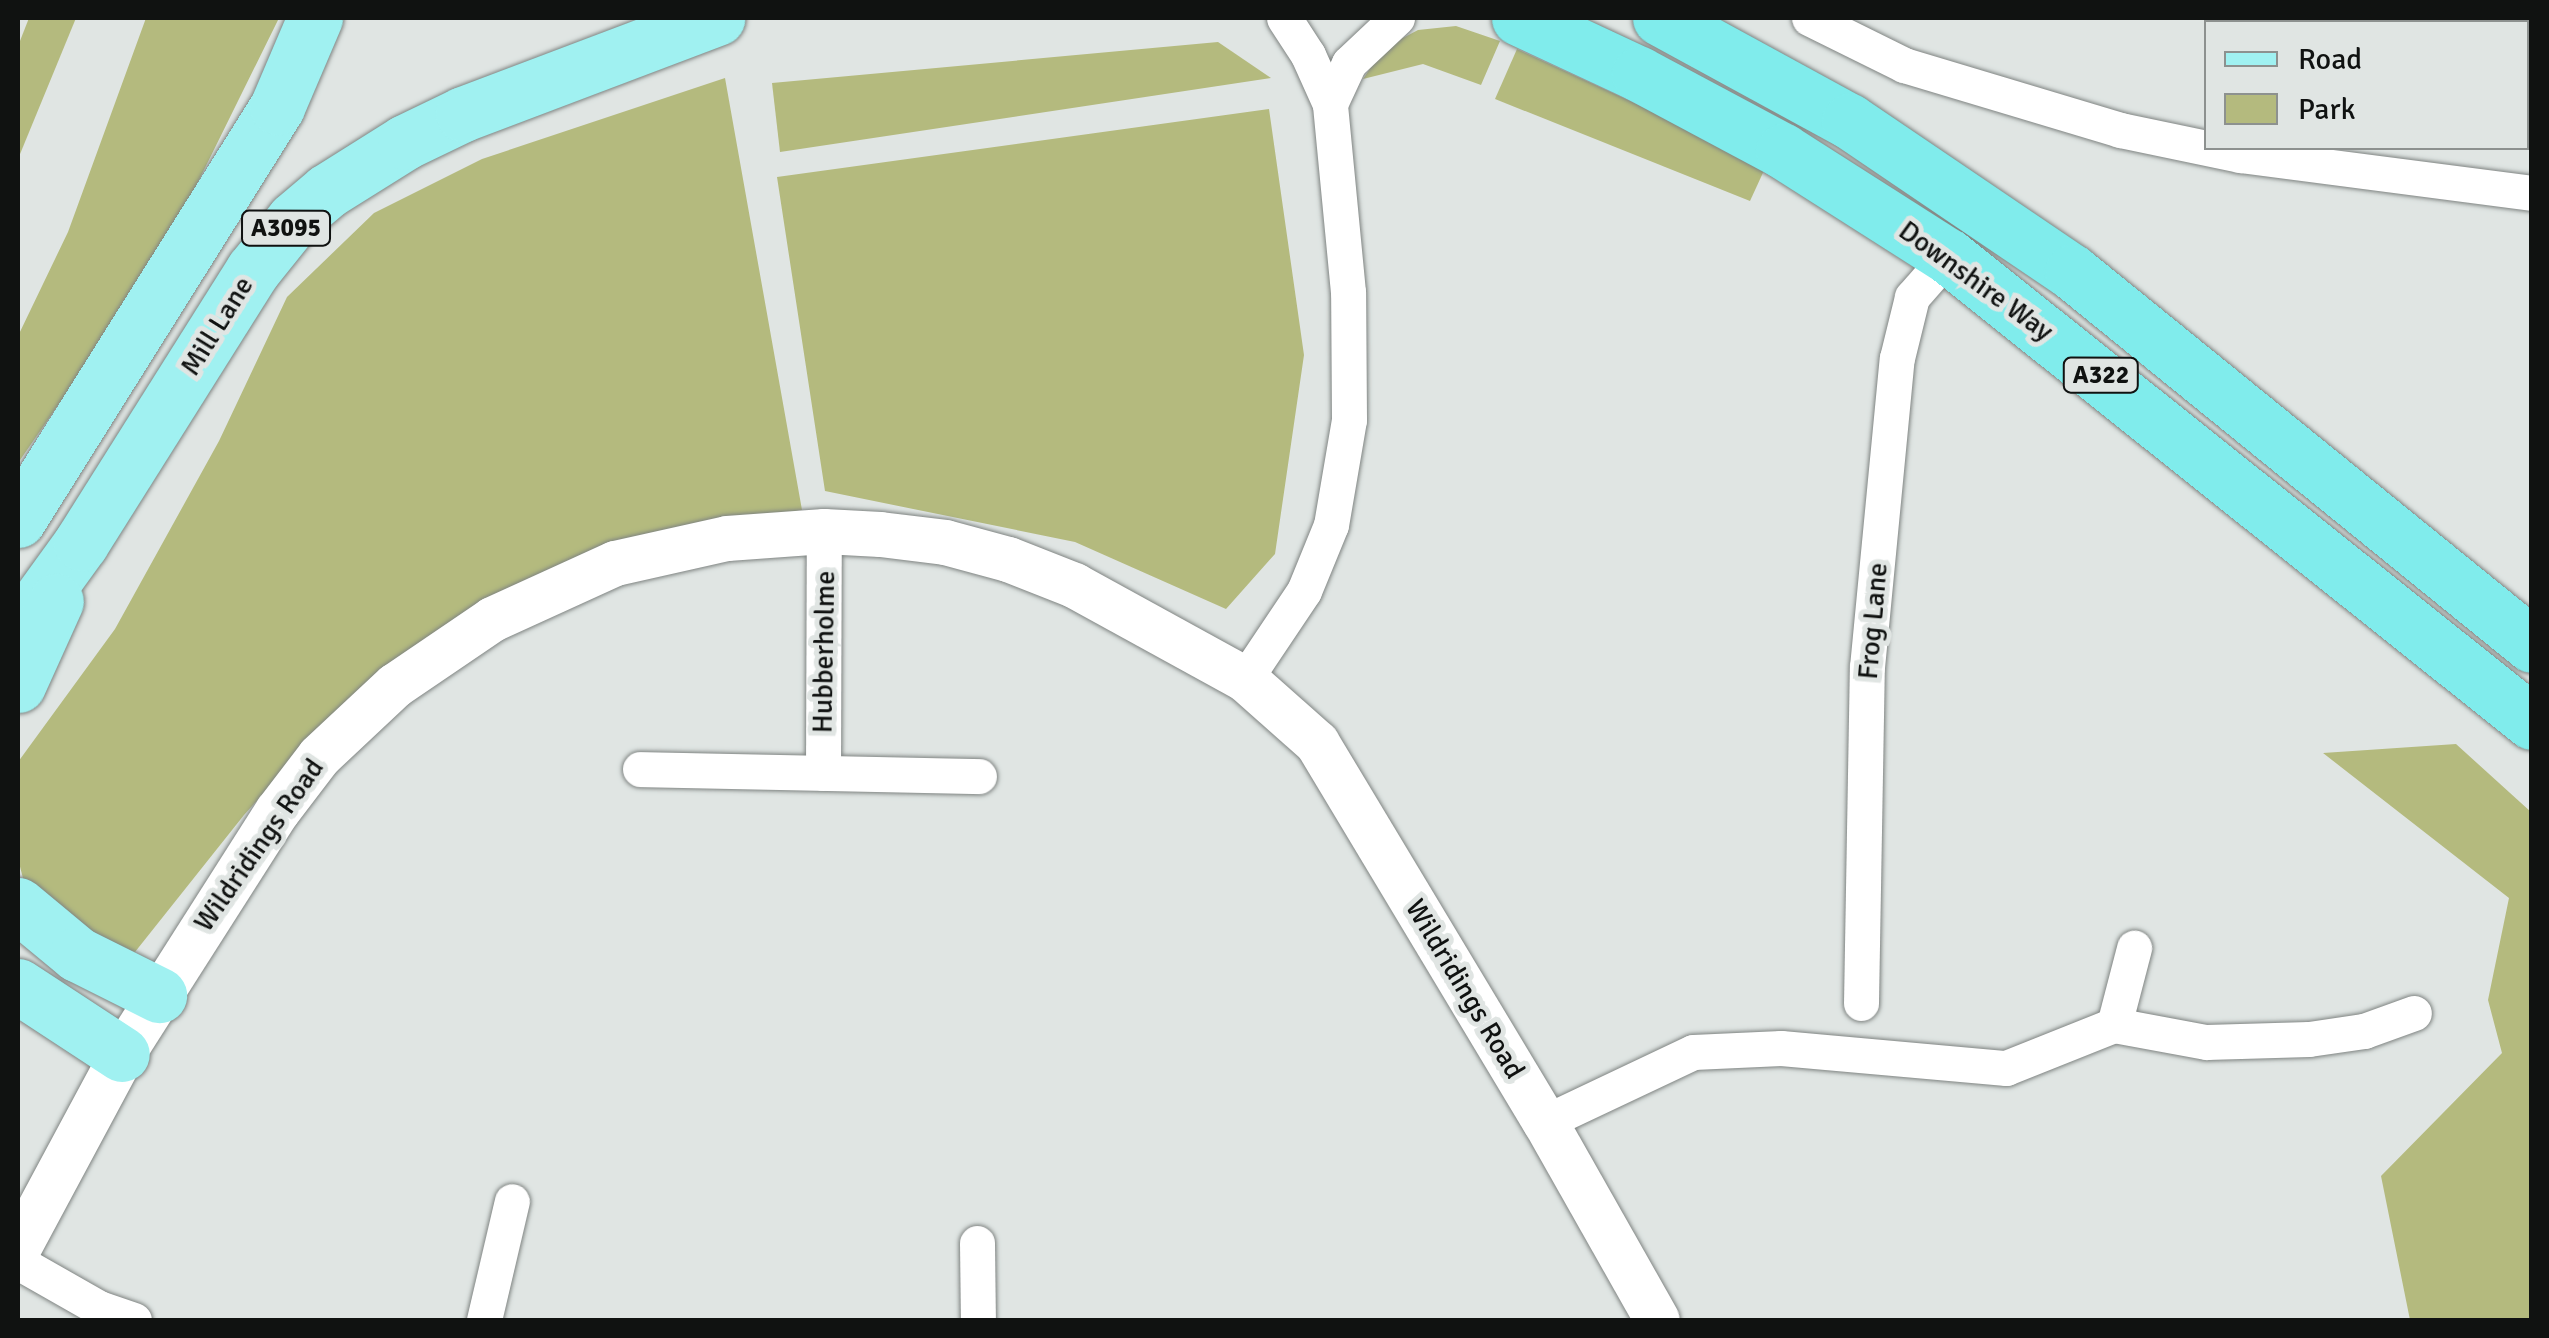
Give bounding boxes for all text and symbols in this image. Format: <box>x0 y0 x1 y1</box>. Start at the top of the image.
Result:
legend <box>2204 20 2529 150</box>
text: Road <box>2298 41 2362 78</box>
text: Park <box>2298 91 2356 128</box>
road number: A3095 <box>241 208 331 248</box>
street label: Downshire Way <box>1892 214 2060 348</box>
street label: Mill Lane <box>174 270 260 382</box>
road number: A322 <box>2061 355 2141 395</box>
street label: Frog Lane <box>1851 561 1895 681</box>
street label: Hubberholme <box>806 571 842 733</box>
street label: Wildridings Road <box>187 752 331 938</box>
street label: Wildridings Road <box>1398 893 1532 1085</box>

